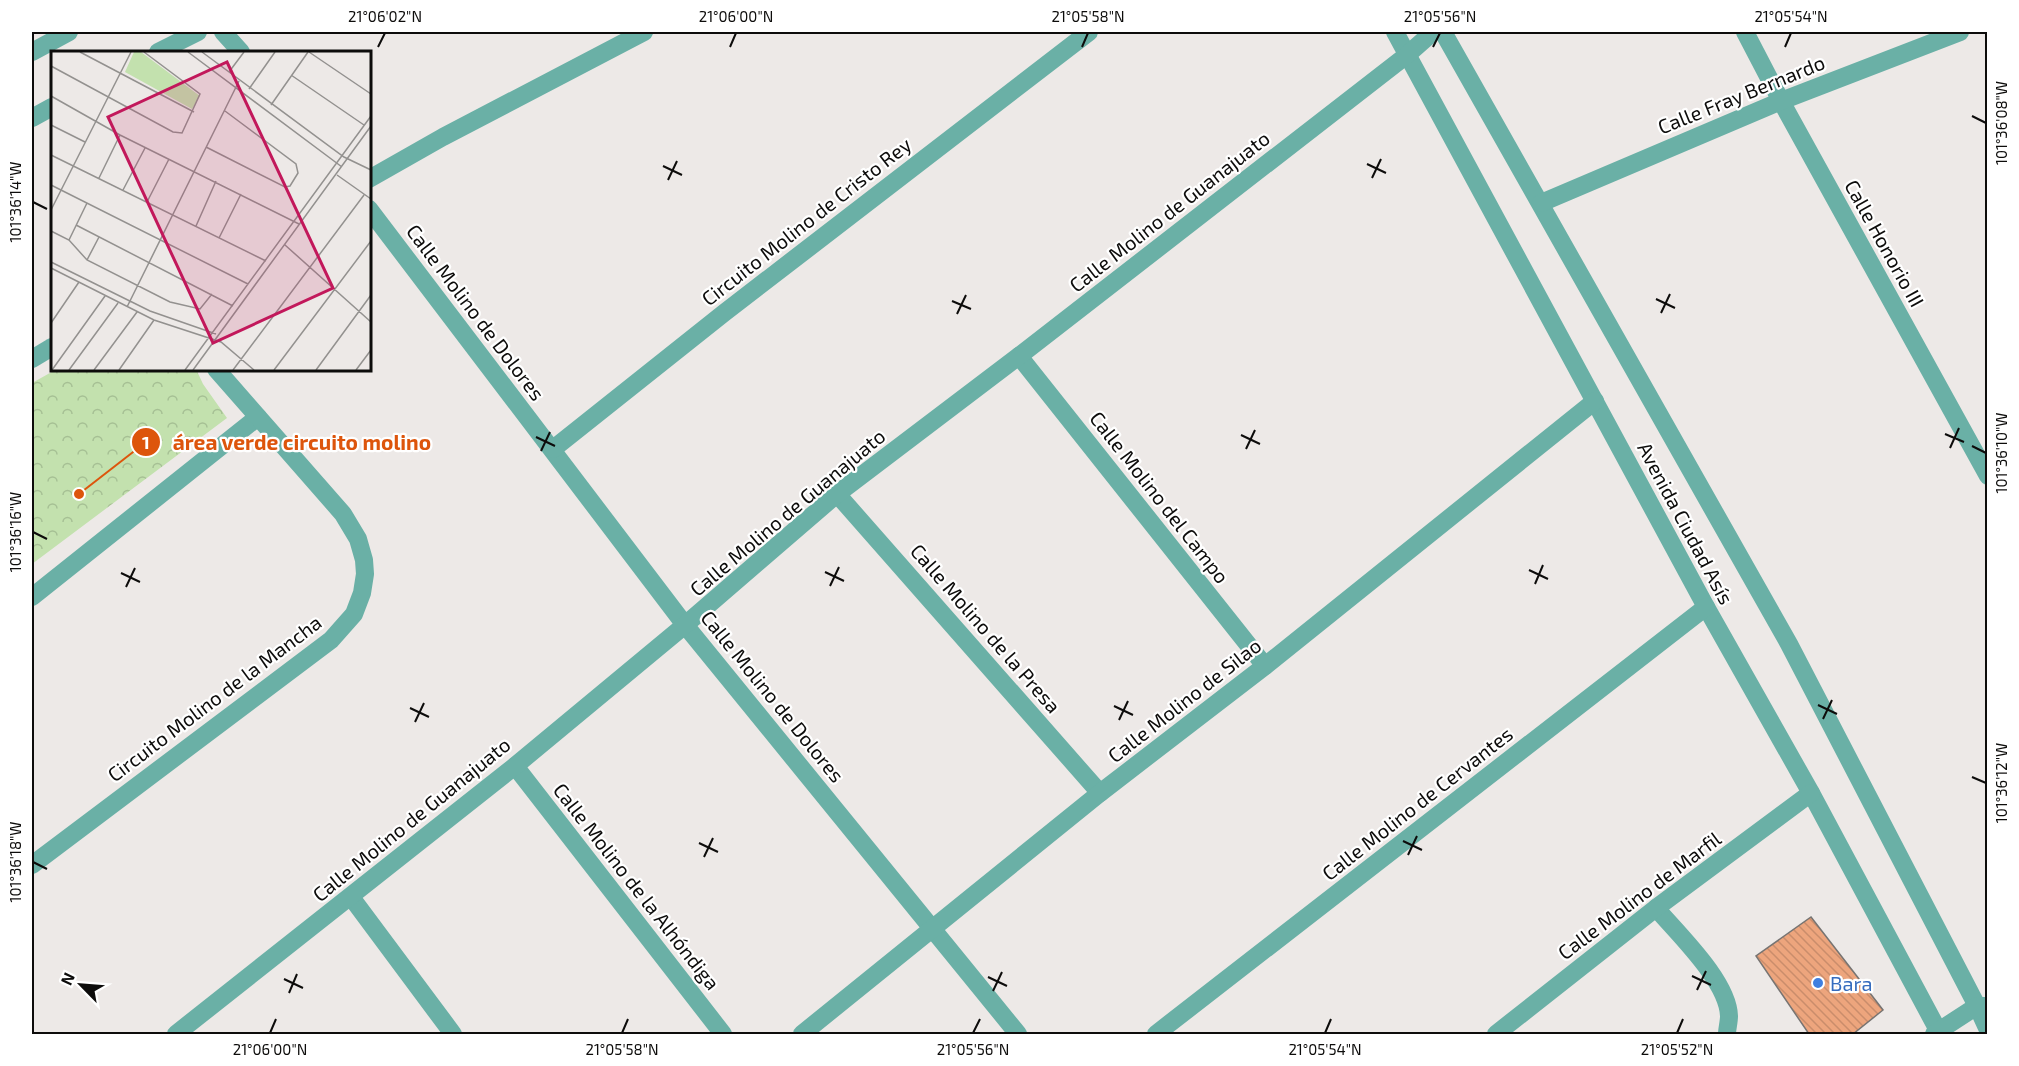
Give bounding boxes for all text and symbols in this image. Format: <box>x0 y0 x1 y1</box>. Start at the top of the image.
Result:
text: 21°06'02"N <box>348 7 422 25</box>
text: 21°06'00"N <box>699 7 773 25</box>
text: 21°05'58"N <box>1051 7 1125 25</box>
text: 21°05'56"N <box>1404 7 1476 25</box>
text: 21°05'54"N <box>1754 7 1828 25</box>
street label: Calle Fray Bernardo <box>1654 50 1828 138</box>
inset map <box>51 51 370 370</box>
text: 101°36'08"W <box>1992 81 2010 165</box>
street label: Calle Molino de Guanajuato <box>1064 125 1274 297</box>
street label: Circuito Molino de Cristo Rey <box>697 132 916 310</box>
text: 101°36'14"W <box>6 161 24 243</box>
street label: Calle Honorio III <box>1840 175 1930 311</box>
street label: Calle Molino de Dolores <box>402 219 550 405</box>
street label: Calle Molino del Campo <box>1085 406 1235 588</box>
text: 101°36'10"W <box>1992 412 2010 494</box>
callout: área verde circuito molino <box>131 423 444 462</box>
street label: Calle Molino de Guanajuato <box>685 423 889 601</box>
text: área verde circuito molino <box>173 429 431 454</box>
text: 1 <box>142 431 150 453</box>
street label: Avenida Ciudad Asís <box>1633 438 1739 608</box>
text: 101°36'16"W <box>6 492 24 572</box>
street label: Calle Molino de la Presa <box>906 539 1066 717</box>
street label: Calle Molino de Dolores <box>696 605 850 787</box>
street label: Circuito Molino de la Mancha <box>102 610 326 786</box>
street label: Calle Molino de Silao <box>1103 633 1265 767</box>
street label: Calle Molino de Cervantes <box>1317 721 1517 885</box>
street label: Calle Molino de Guanajuato <box>307 732 515 906</box>
text: 101°36'12"W <box>1992 743 2010 823</box>
street label: Calle Molino de la Alhóndiga <box>549 778 725 994</box>
text: 101°36'18"W <box>6 821 24 903</box>
street label: Calle Molino de Marfil <box>1553 826 1725 964</box>
north arrow <box>51 955 111 1015</box>
text: N <box>56 969 78 988</box>
place label: Bara <box>1830 971 1872 995</box>
marker: Bara <box>1811 976 1825 990</box>
text: 21°06'00"N <box>233 1040 307 1058</box>
text: 21°05'58"N <box>585 1040 659 1058</box>
text: 21°05'56"N <box>937 1040 1009 1058</box>
text: 21°05'54"N <box>1288 1040 1362 1058</box>
text: 21°05'52"N <box>1641 1040 1713 1058</box>

